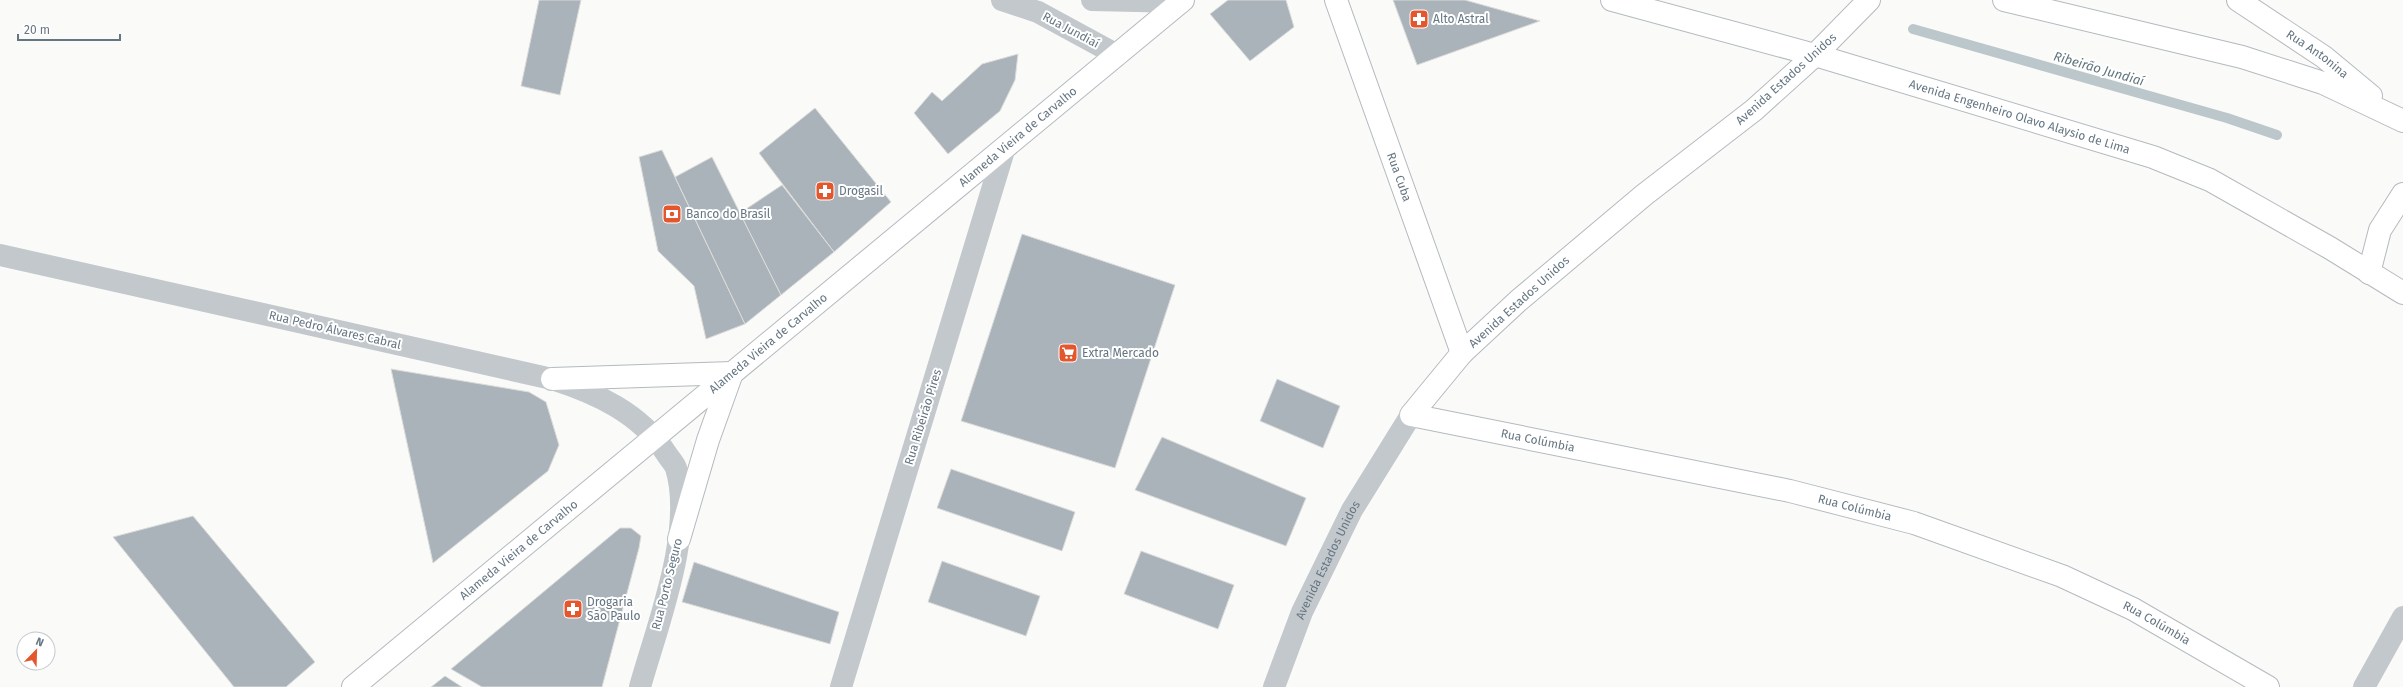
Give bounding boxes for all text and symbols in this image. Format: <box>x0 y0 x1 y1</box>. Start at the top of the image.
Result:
pharmacy icon: Alto Astral <box>1408 8 1430 30</box>
street label: Rua Jundiaí <box>1040 9 1102 51</box>
place label: Alto Astral <box>1433 12 1489 26</box>
scale bar <box>18 16 120 42</box>
text: 20 m <box>24 23 50 37</box>
street label: Rua Antonina <box>2284 27 2351 81</box>
street label: Avenida Estados Unidos <box>1733 30 1839 128</box>
water label: Ribeirão Jundiaí <box>2052 48 2147 89</box>
street label: Avenida Engenheiro Olavo Alaysio de Lima <box>1907 77 2132 157</box>
street label: Alameda Vieira de Carvalho <box>956 84 1080 190</box>
street label: Rua Cuba <box>1384 151 1414 203</box>
pharmacy icon: Drogasil <box>814 180 836 202</box>
place label: Drogasil <box>839 184 883 198</box>
bank icon: Banco do Brasil <box>661 203 683 225</box>
place label: Banco do Brasil <box>686 207 771 221</box>
street label: Avenida Estados Unidos <box>1466 253 1572 351</box>
street label: Alameda Vieira de Carvalho <box>706 290 830 396</box>
street label: Rua Pedro Álvares Cabral <box>268 307 403 352</box>
supermarket icon: Extra Mercado <box>1057 342 1079 364</box>
place label: Extra Mercado <box>1082 346 1159 360</box>
street label: Rua Ribeirão Pires <box>902 367 944 467</box>
street label: Rua Colúmbia <box>1500 426 1576 455</box>
street label: Rua Colúmbia <box>1817 492 1893 524</box>
street label: Alameda Vieira de Carvalho <box>457 497 580 603</box>
street label: Avenida Estados Unidos <box>1293 498 1363 621</box>
street label: Rua Porto Seguro <box>649 537 685 631</box>
place label: Drogaria São Paulo <box>587 595 641 623</box>
pharmacy icon: Drogaria São Paulo <box>562 598 584 620</box>
street label: Rua Colúmbia <box>2121 598 2193 648</box>
north arrow <box>16 631 56 671</box>
text: N <box>34 635 46 650</box>

